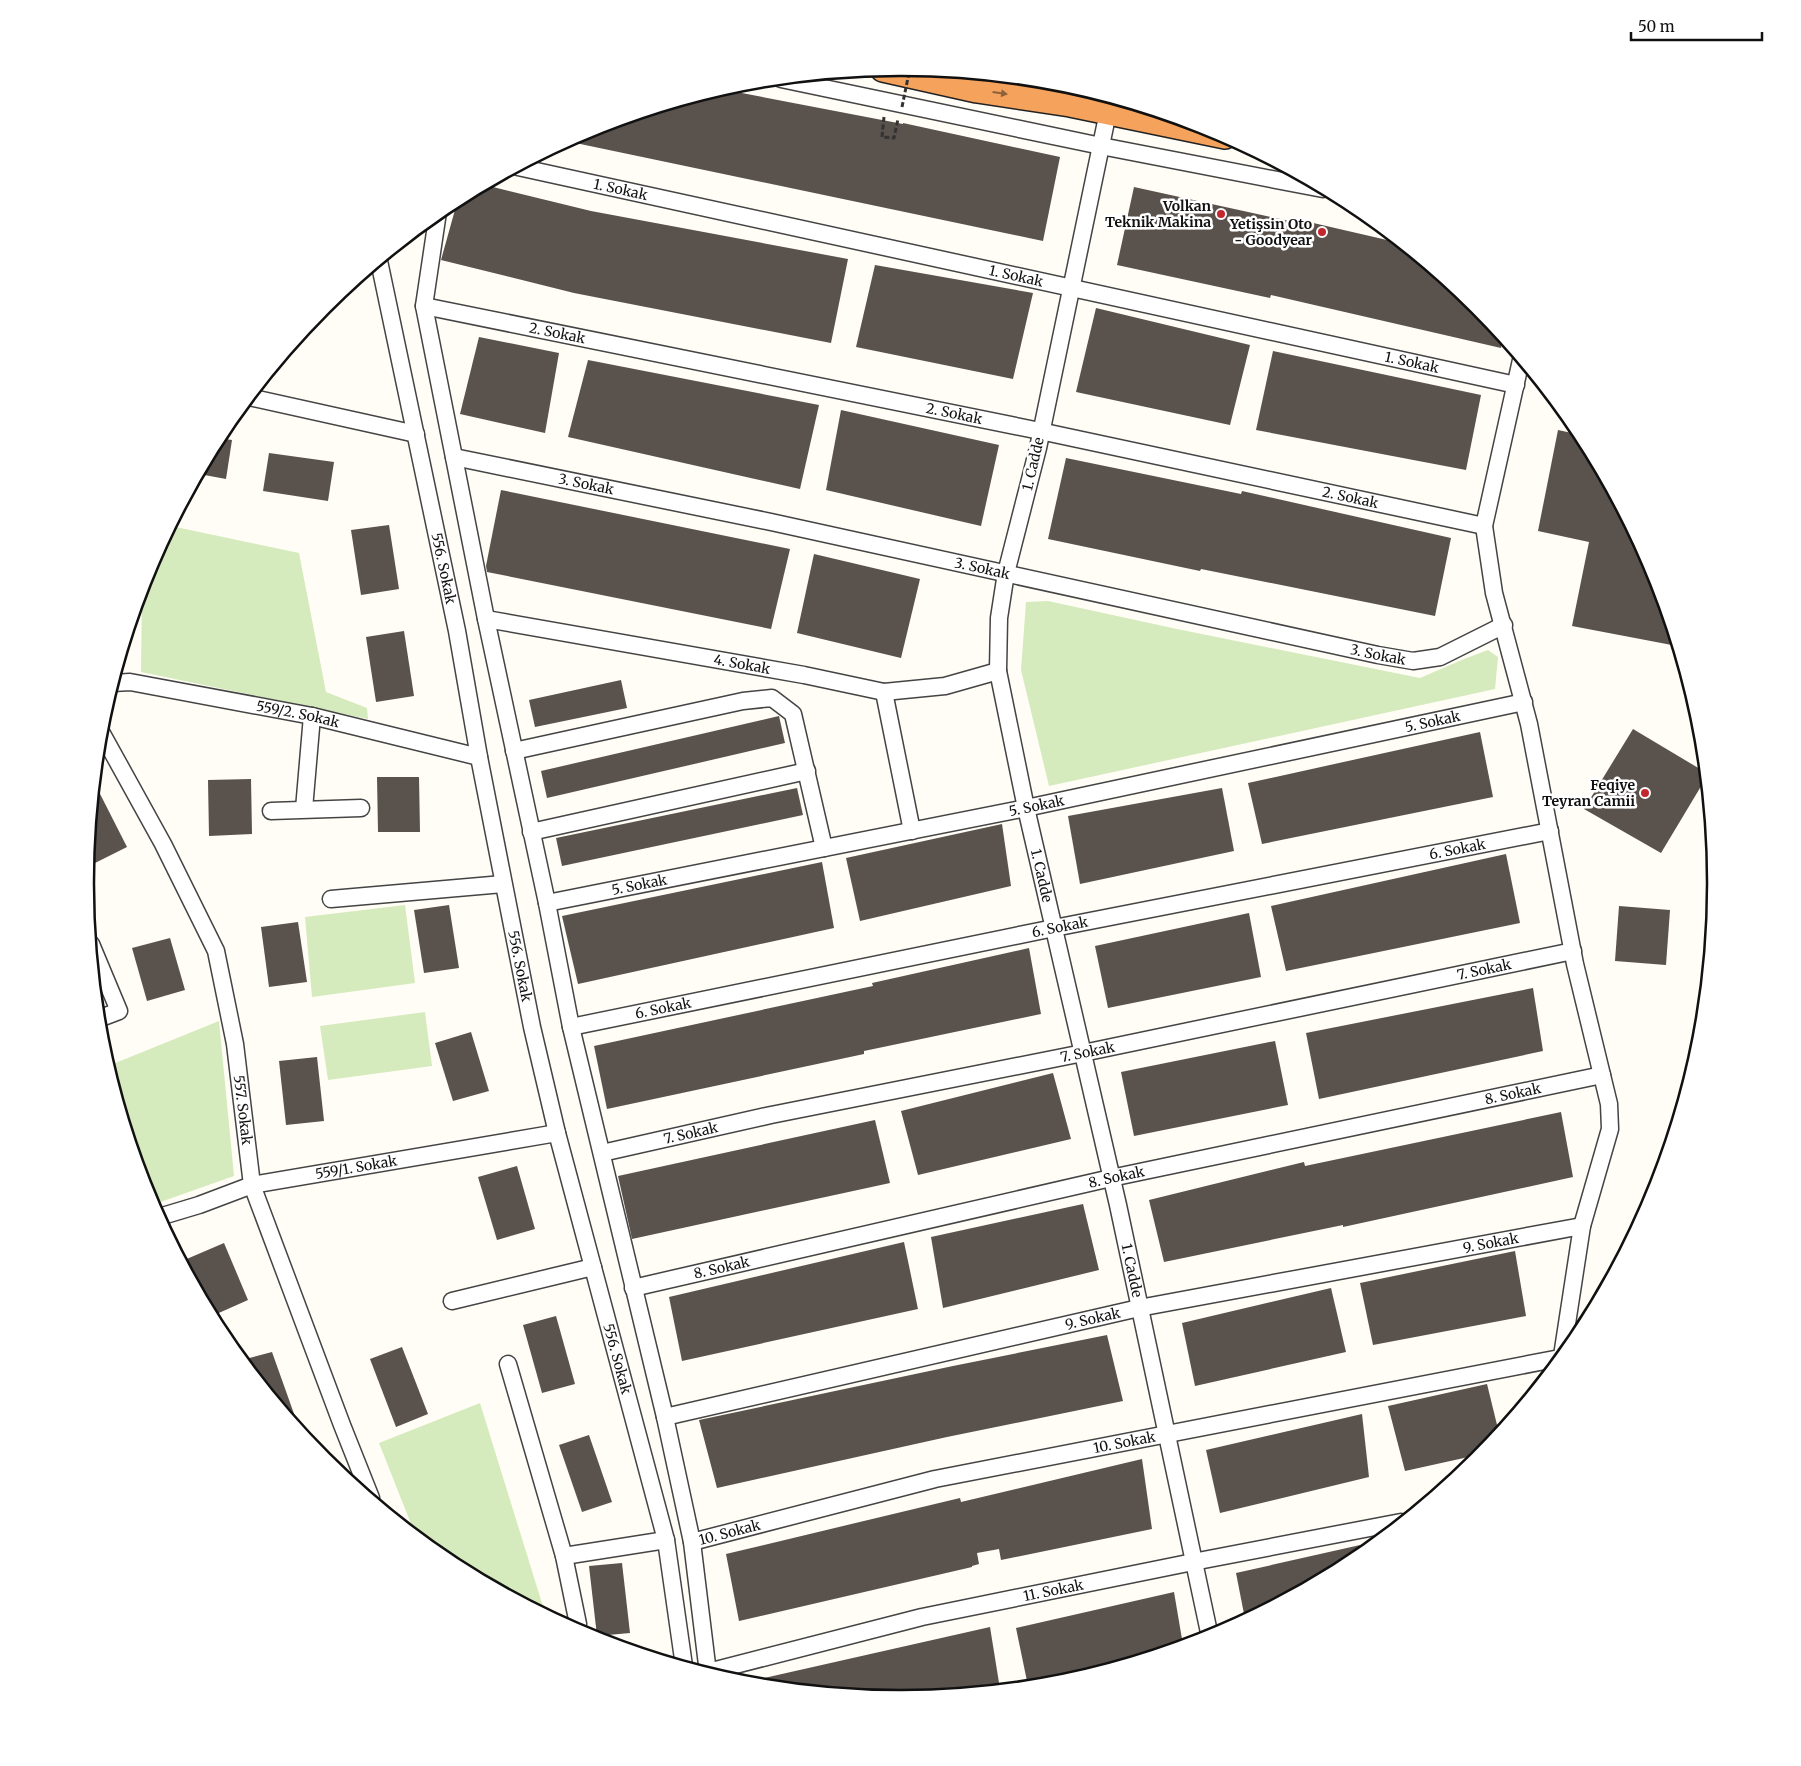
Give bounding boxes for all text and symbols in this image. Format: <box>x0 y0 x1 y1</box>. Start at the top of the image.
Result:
scale bar <box>1631 10 1762 42</box>
text: 50 m <box>1638 17 1675 36</box>
one-way arrow <box>992 89 1008 97</box>
street label: 1. Sokak <box>592 175 649 204</box>
place label: Volkan Teknik Makina <box>1105 197 1211 231</box>
marker: Volkan Teknik Makina <box>1215 208 1227 220</box>
place label: Yetişsin Oto - Goodyear <box>1229 215 1312 249</box>
marker: Yetişsin Oto - Goodyear <box>1316 226 1328 238</box>
street label: 1. Sokak <box>987 261 1045 291</box>
street label: 2. Sokak <box>528 319 587 348</box>
street label: 1. Sokak <box>1383 348 1441 377</box>
street label: 2. Sokak <box>924 399 984 428</box>
street label: 1. Cadde <box>1018 435 1048 493</box>
street label: 3. Sokak <box>557 470 616 499</box>
street label: 2. Sokak <box>1321 483 1380 512</box>
street label: 556. Sokak <box>428 531 460 606</box>
street label: 3. Sokak <box>953 554 1012 583</box>
street label: 3. Sokak <box>1349 640 1407 669</box>
street label: 4. Sokak <box>712 650 772 678</box>
street label: 559/2. Sokak <box>255 697 342 732</box>
street label: 5. Sokak <box>1403 707 1462 736</box>
place label: Feqiye Teyran Camii <box>1542 776 1635 810</box>
marker: Feqiye Teyran Camii <box>1639 787 1651 799</box>
street label: 5. Sokak <box>1007 791 1066 820</box>
street label: 6. Sokak <box>1428 835 1487 863</box>
street label: 1. Cadde <box>1027 847 1057 904</box>
street label: 5. Sokak <box>610 870 669 899</box>
street label: 6. Sokak <box>1030 913 1090 941</box>
street label: 556. Sokak <box>504 929 536 1003</box>
street label: 7. Sokak <box>1455 955 1513 984</box>
street label: 6. Sokak <box>633 994 693 1023</box>
street label: 7. Sokak <box>1059 1038 1116 1066</box>
street label: 557. Sokak <box>230 1074 256 1146</box>
street label: 8. Sokak <box>1483 1079 1543 1108</box>
street label: 7. Sokak <box>662 1118 720 1148</box>
street label: 559/1. Sokak <box>314 1151 398 1183</box>
street label: 8. Sokak <box>1087 1162 1146 1192</box>
street label: 9. Sokak <box>1461 1229 1520 1257</box>
street label: 1. Cadde <box>1117 1242 1146 1299</box>
street label: 8. Sokak <box>692 1252 752 1283</box>
street label: 9. Sokak <box>1063 1304 1122 1334</box>
street label: 556. Sokak <box>599 1322 636 1396</box>
street label: 10. Sokak <box>1092 1427 1157 1457</box>
street label: 10. Sokak <box>697 1516 763 1549</box>
street label: 11. Sokak <box>1022 1575 1085 1605</box>

